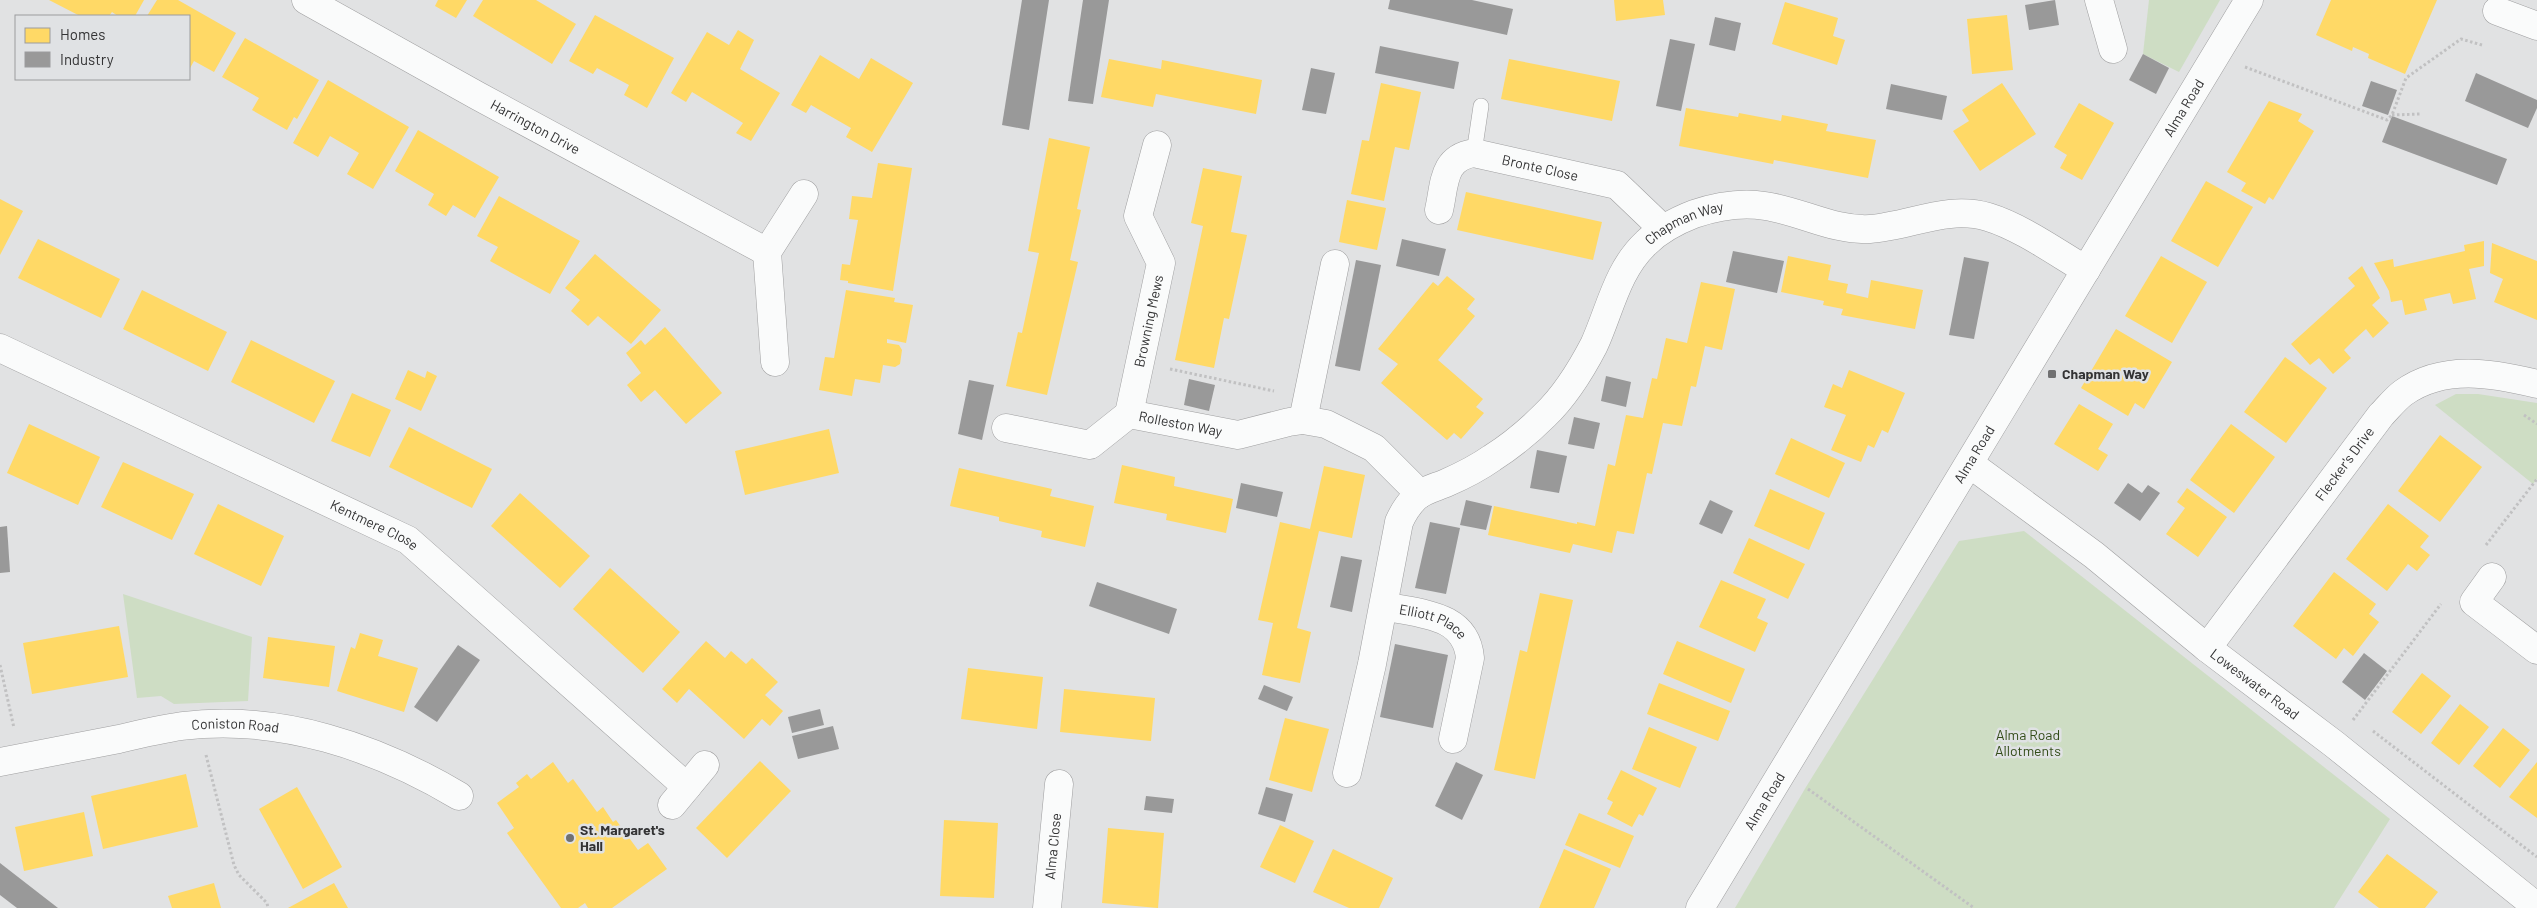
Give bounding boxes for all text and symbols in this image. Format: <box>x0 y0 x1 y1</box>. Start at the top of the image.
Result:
legend <box>15 15 190 80</box>
text: Homes <box>60 25 105 43</box>
text: Industry <box>60 50 114 68</box>
street label: Alma Road <box>2159 76 2207 140</box>
street label: Harrington Drive <box>488 95 583 158</box>
street label: Bronte Close <box>1500 151 1580 184</box>
street label: Chapman Way <box>1641 197 1725 248</box>
street label: Browning Mews <box>1130 273 1166 369</box>
place label: Chapman Way <box>2062 365 2149 382</box>
marker: Chapman Way <box>2046 368 2058 380</box>
street label: Rolleston Way <box>1137 407 1224 440</box>
street label: Alma Road <box>1950 422 1998 486</box>
street label: Flecker's Drive <box>2311 423 2377 504</box>
street label: Kentmere Close <box>328 496 422 553</box>
street label: Elliott Place <box>1398 600 1471 642</box>
street label: Loweswater Road <box>2207 645 2303 723</box>
street label: Coniston Road <box>191 715 280 736</box>
park label: Alma Road Allotments <box>1995 726 2061 759</box>
street label: Alma Road <box>1740 769 1788 833</box>
street label: Alma Close <box>1041 812 1064 880</box>
place label: St. Margaret's Hall <box>580 821 665 854</box>
marker: St. Margaret's Hall <box>564 832 576 844</box>

